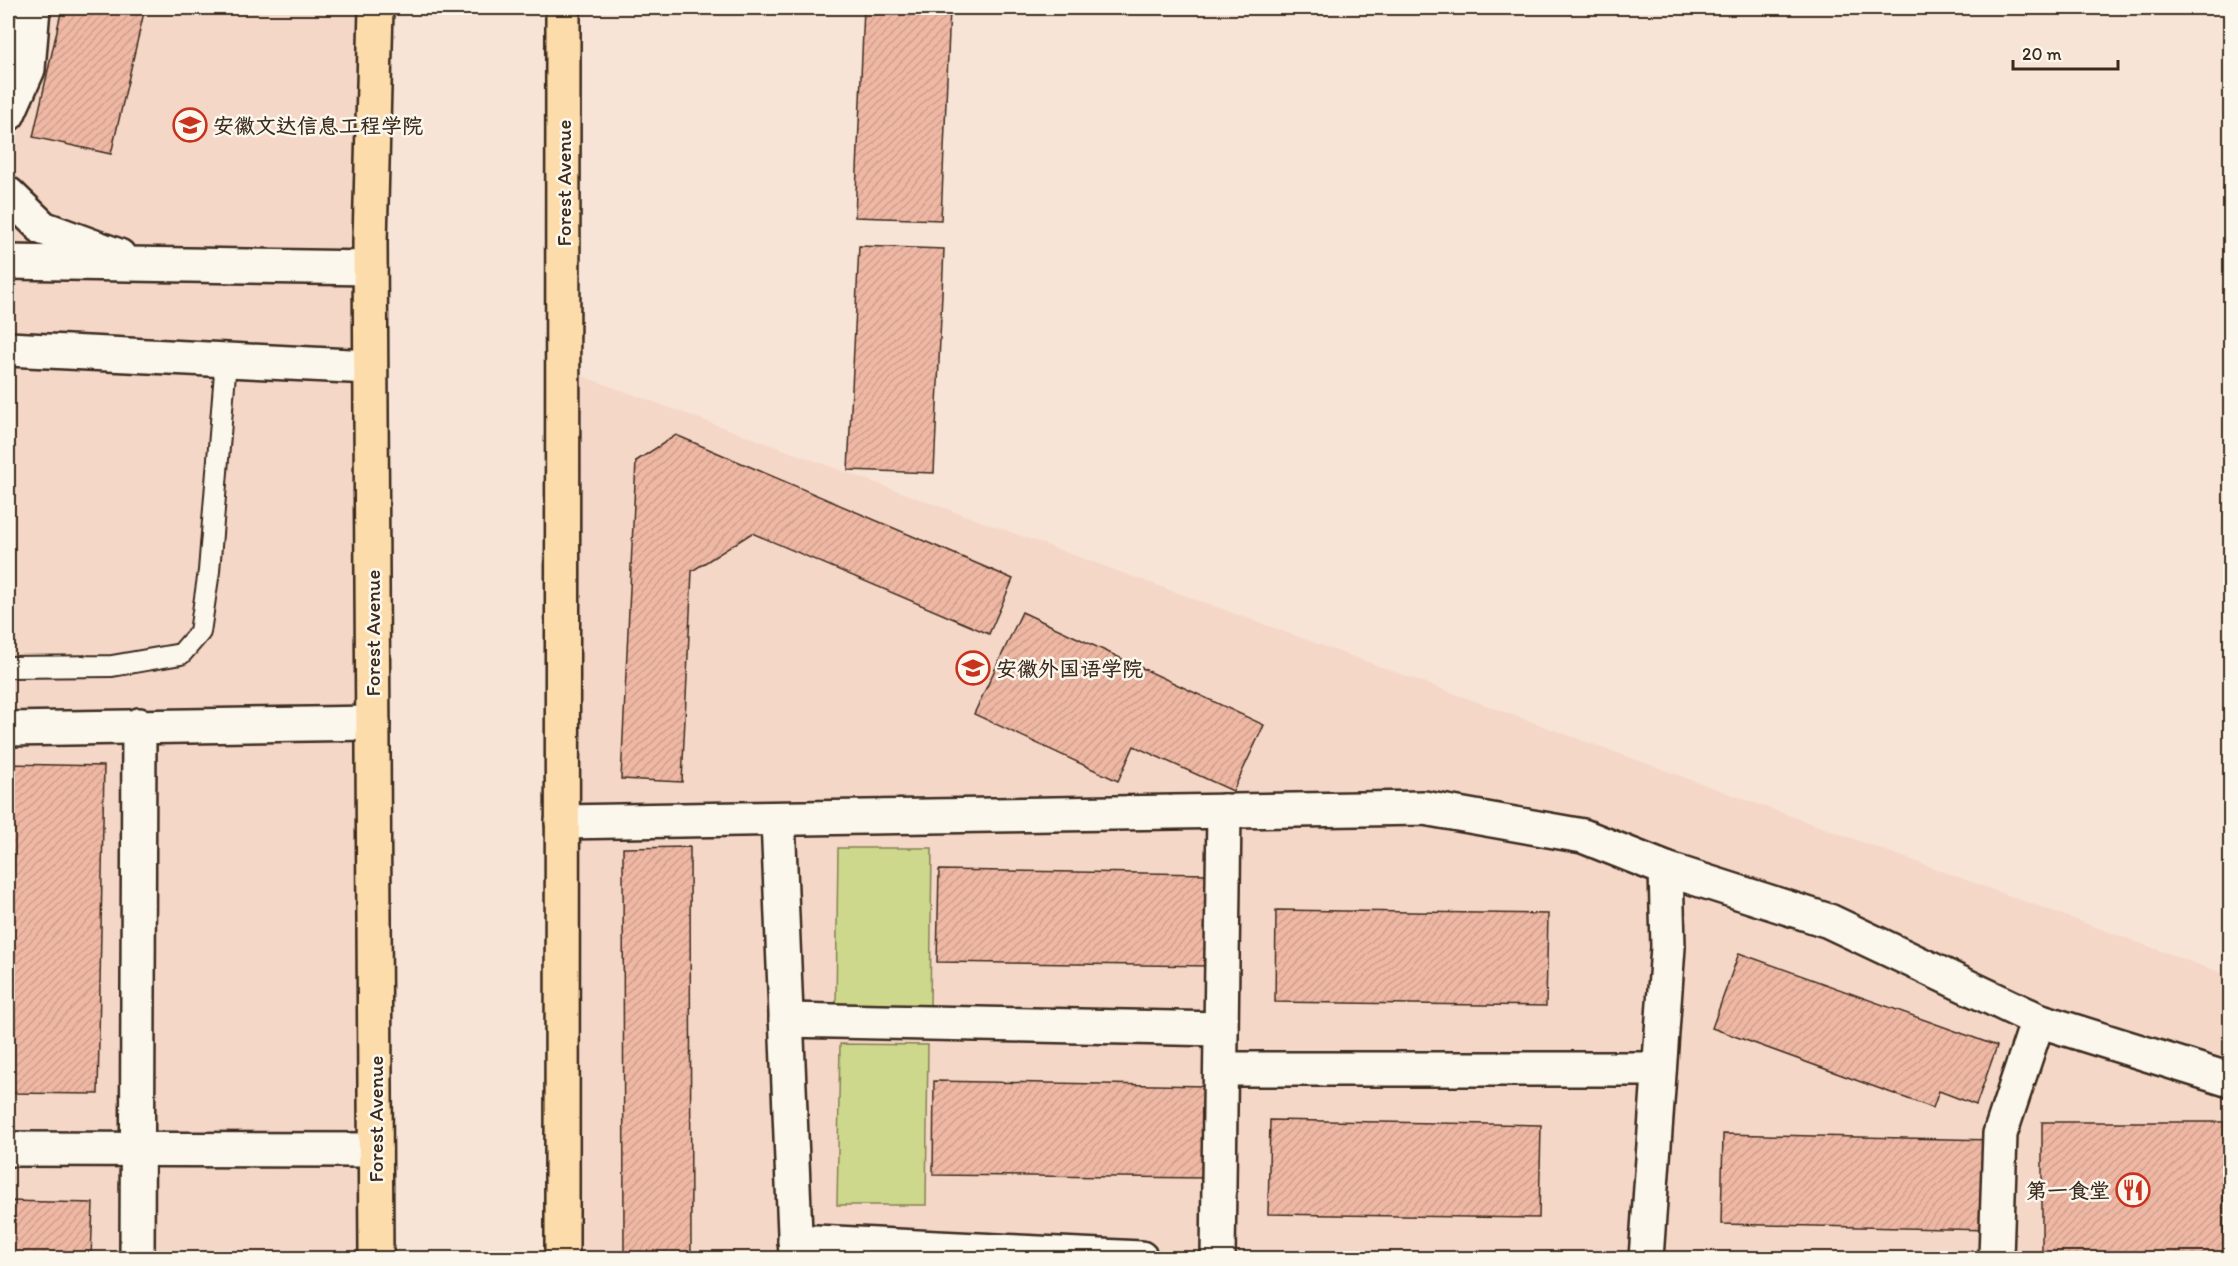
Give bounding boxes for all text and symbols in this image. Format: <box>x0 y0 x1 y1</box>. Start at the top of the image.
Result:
scale bar <box>2013 33 2118 71</box>
text: 20 m <box>2022 43 2062 65</box>
school or university icon: 安徽文达信息工程学院 <box>172 107 208 143</box>
place label: 安徽文达信息工程学院 <box>213 113 423 138</box>
street label: Forest Avenue <box>551 120 576 246</box>
street label: Forest Avenue <box>360 570 385 696</box>
school or university icon: 安徽外国语学院 <box>955 650 991 686</box>
place label: 安徽外国语学院 <box>996 656 1143 681</box>
street label: Forest Avenue <box>363 1056 388 1182</box>
restaurant icon: 第一食堂 <box>2115 1172 2151 1208</box>
place label: 第一食堂 <box>2026 1178 2110 1203</box>

